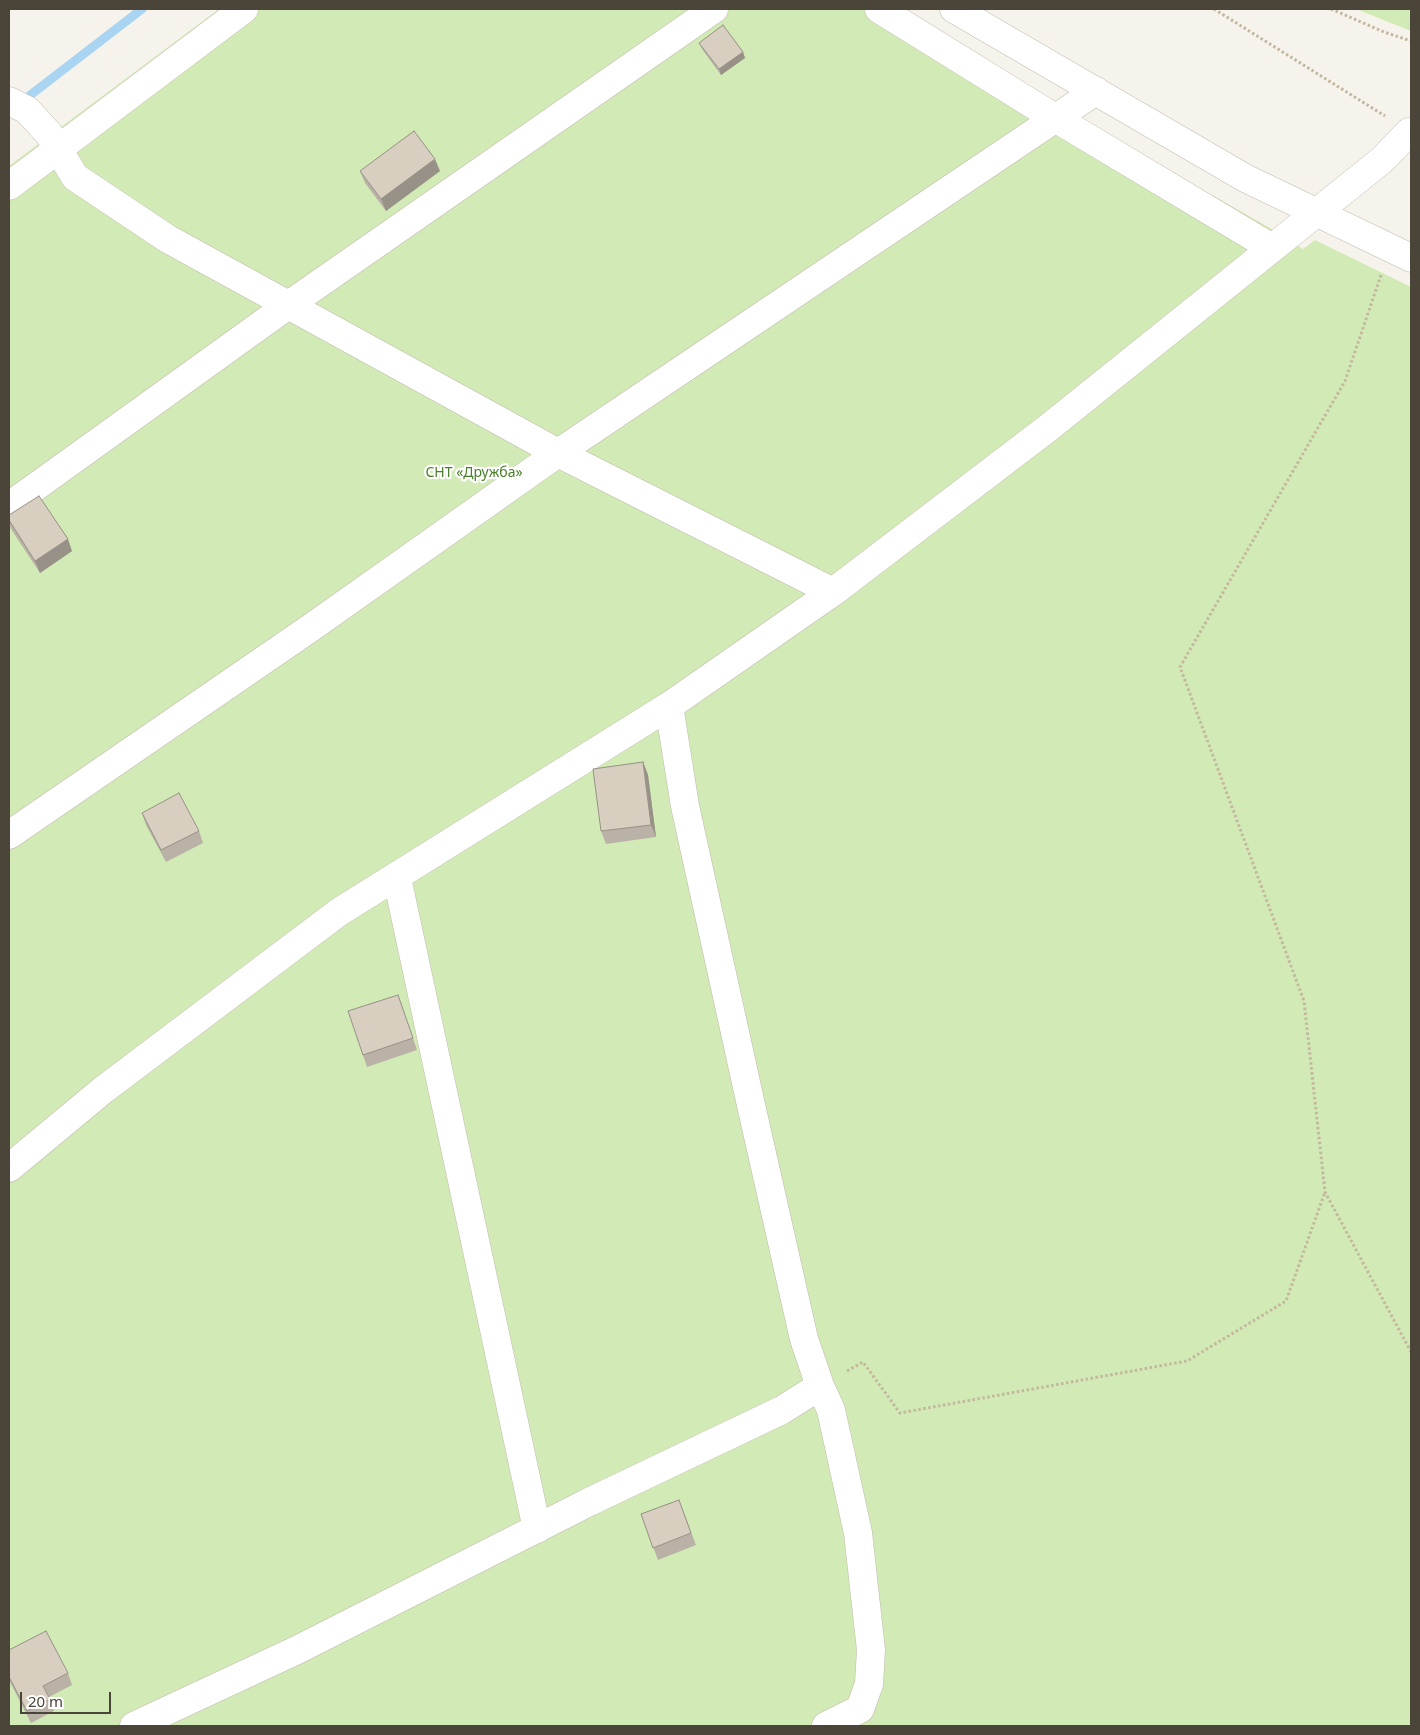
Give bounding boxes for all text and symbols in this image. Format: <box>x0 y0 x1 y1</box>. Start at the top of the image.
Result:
park label: СНТ «Дружба» <box>425 465 523 481</box>
scale bar <box>22 1682 114 1714</box>
text: 20 m <box>28 1691 63 1711</box>

